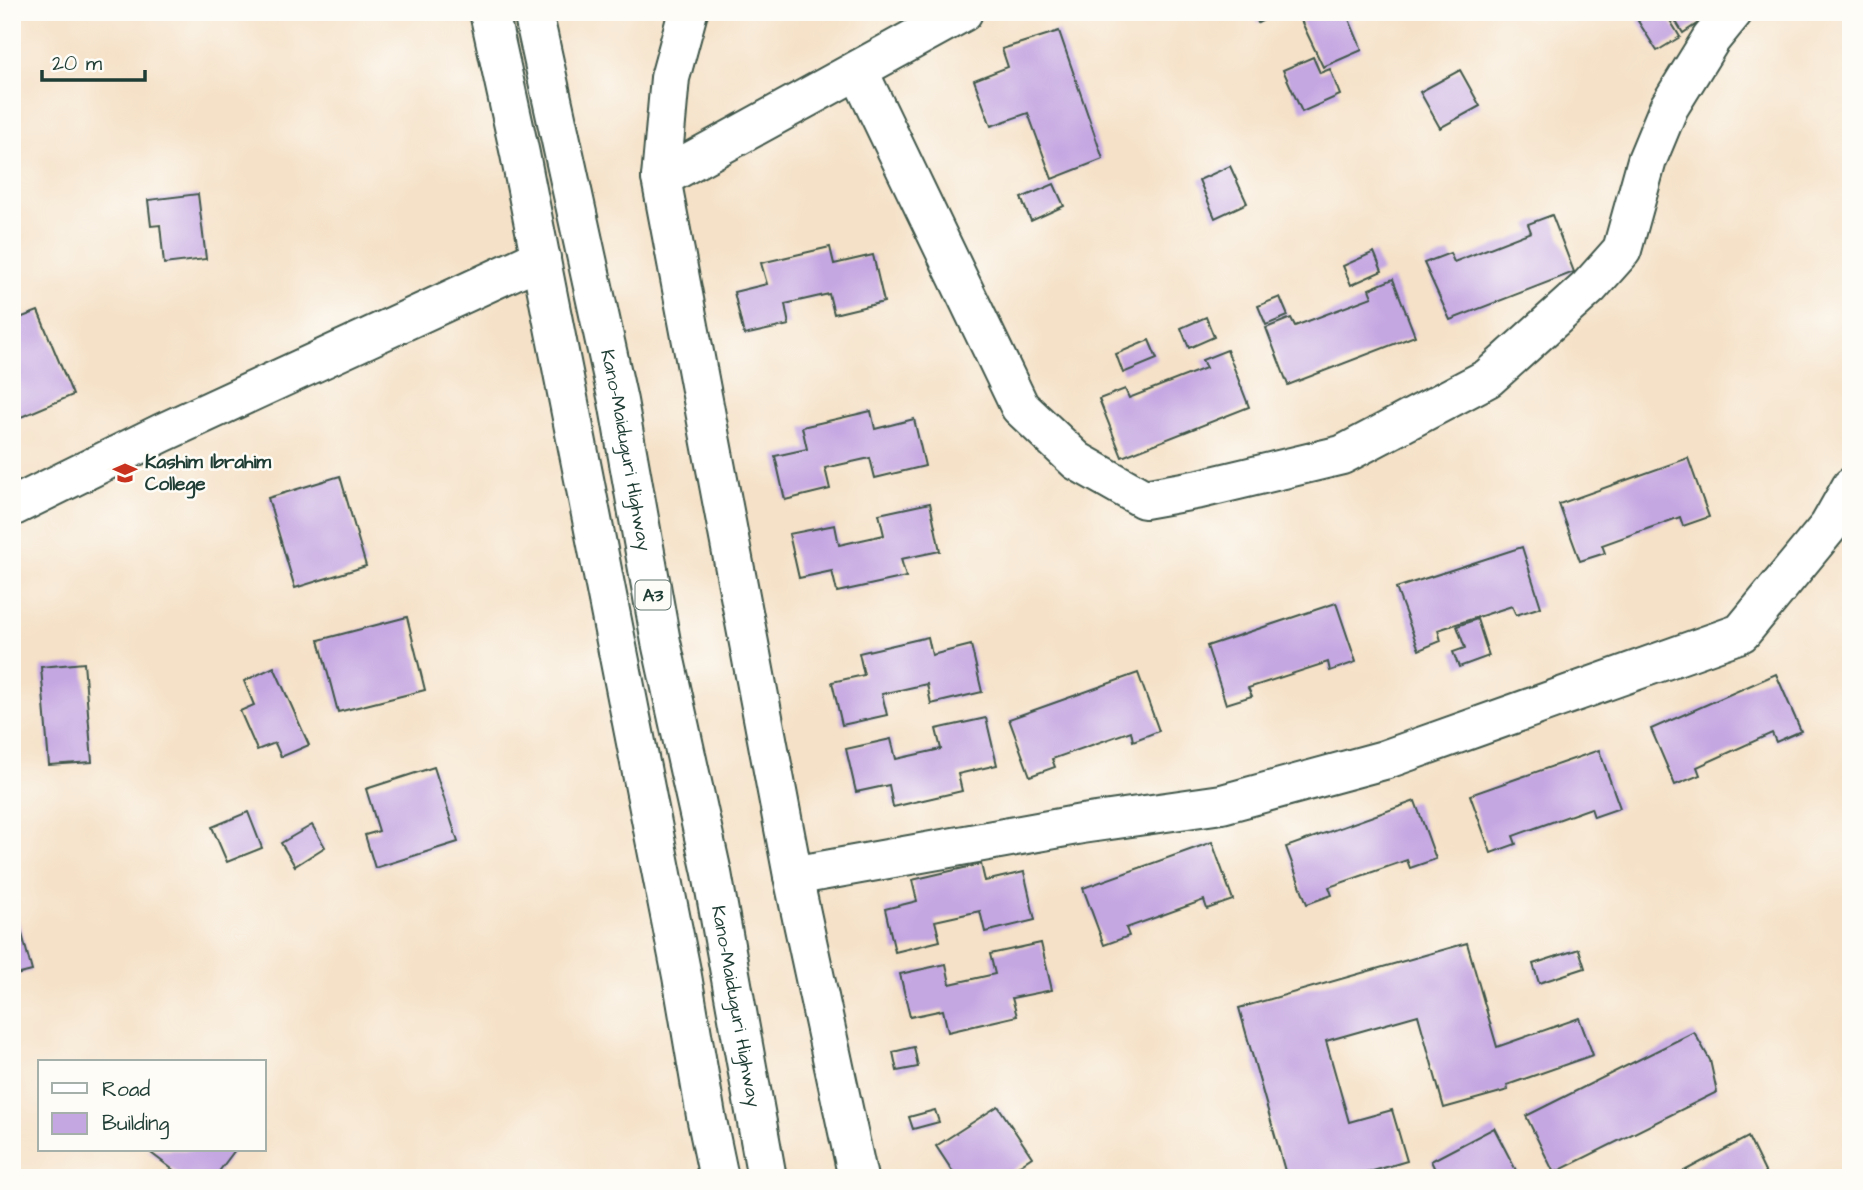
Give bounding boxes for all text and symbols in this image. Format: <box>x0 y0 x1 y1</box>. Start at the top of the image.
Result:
scale bar <box>42 38 145 82</box>
text: 20 m <box>52 49 103 78</box>
street label: Kano-Maiduguri Highway <box>594 347 658 554</box>
place label: Kashim Ibrahim College <box>145 449 272 499</box>
school or university icon: Kashim Ibrahim College <box>111 459 139 487</box>
road number: A3 <box>636 580 670 610</box>
street label: Kano-Maiduguri Highway <box>705 903 768 1110</box>
legend <box>38 1060 266 1152</box>
text: Road <box>102 1075 150 1104</box>
text: Building <box>102 1109 170 1140</box>

